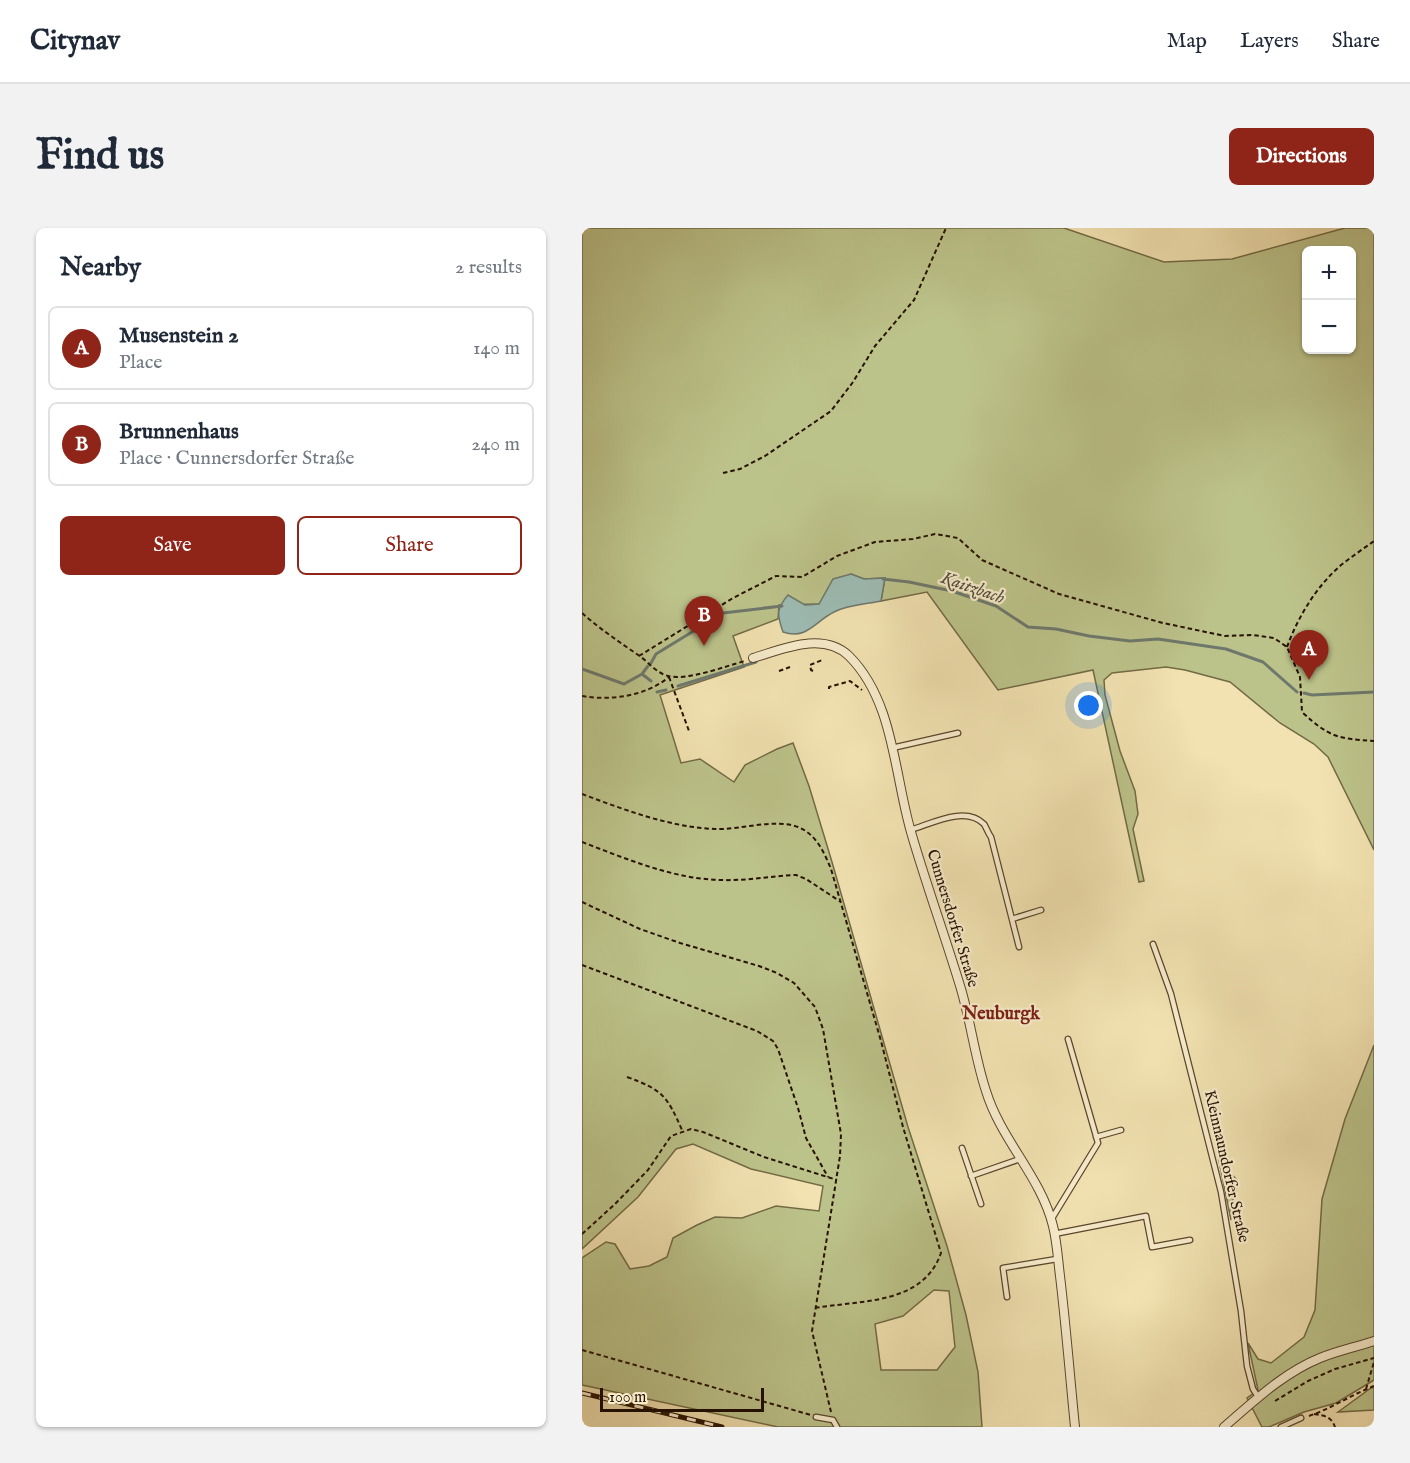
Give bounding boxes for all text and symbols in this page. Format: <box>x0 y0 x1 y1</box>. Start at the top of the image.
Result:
text: Citynav <box>30 24 120 59</box>
text: Map <box>1167 28 1207 55</box>
text: Layers <box>1240 28 1299 55</box>
text: Share <box>1332 28 1380 55</box>
button: Directions <box>1229 128 1374 185</box>
text: Find us <box>36 130 164 183</box>
map controls <box>1302 246 1356 354</box>
button: + <box>1302 246 1356 300</box>
text: Nearby <box>60 251 141 284</box>
text: 2 results <box>455 255 522 280</box>
button: − <box>1302 300 1356 354</box>
text: Musenstein 2 <box>119 322 239 350</box>
text: A <box>75 336 88 361</box>
text: 140 m <box>473 336 520 361</box>
text: Place <box>119 350 162 375</box>
text: Brunnenhaus <box>119 418 239 446</box>
text: B <box>75 432 88 457</box>
text: 240 m <box>471 432 520 457</box>
text: Place · Cunnersdorfer Straße <box>119 446 355 471</box>
button: Save <box>60 516 285 575</box>
button: Share <box>297 516 522 575</box>
water label: Kaitzbach <box>937 567 1008 610</box>
pin: B <box>684 596 724 646</box>
pin: A <box>1290 630 1328 680</box>
your location <box>1074 691 1103 720</box>
street label: Cunnersdorfer Straße <box>922 847 983 990</box>
district label: Neuburgk <box>961 1003 1041 1026</box>
street label: Kleinnaundorfer Straße <box>1199 1088 1253 1245</box>
scale bar <box>600 1385 764 1412</box>
text: 100 m <box>609 1388 646 1408</box>

